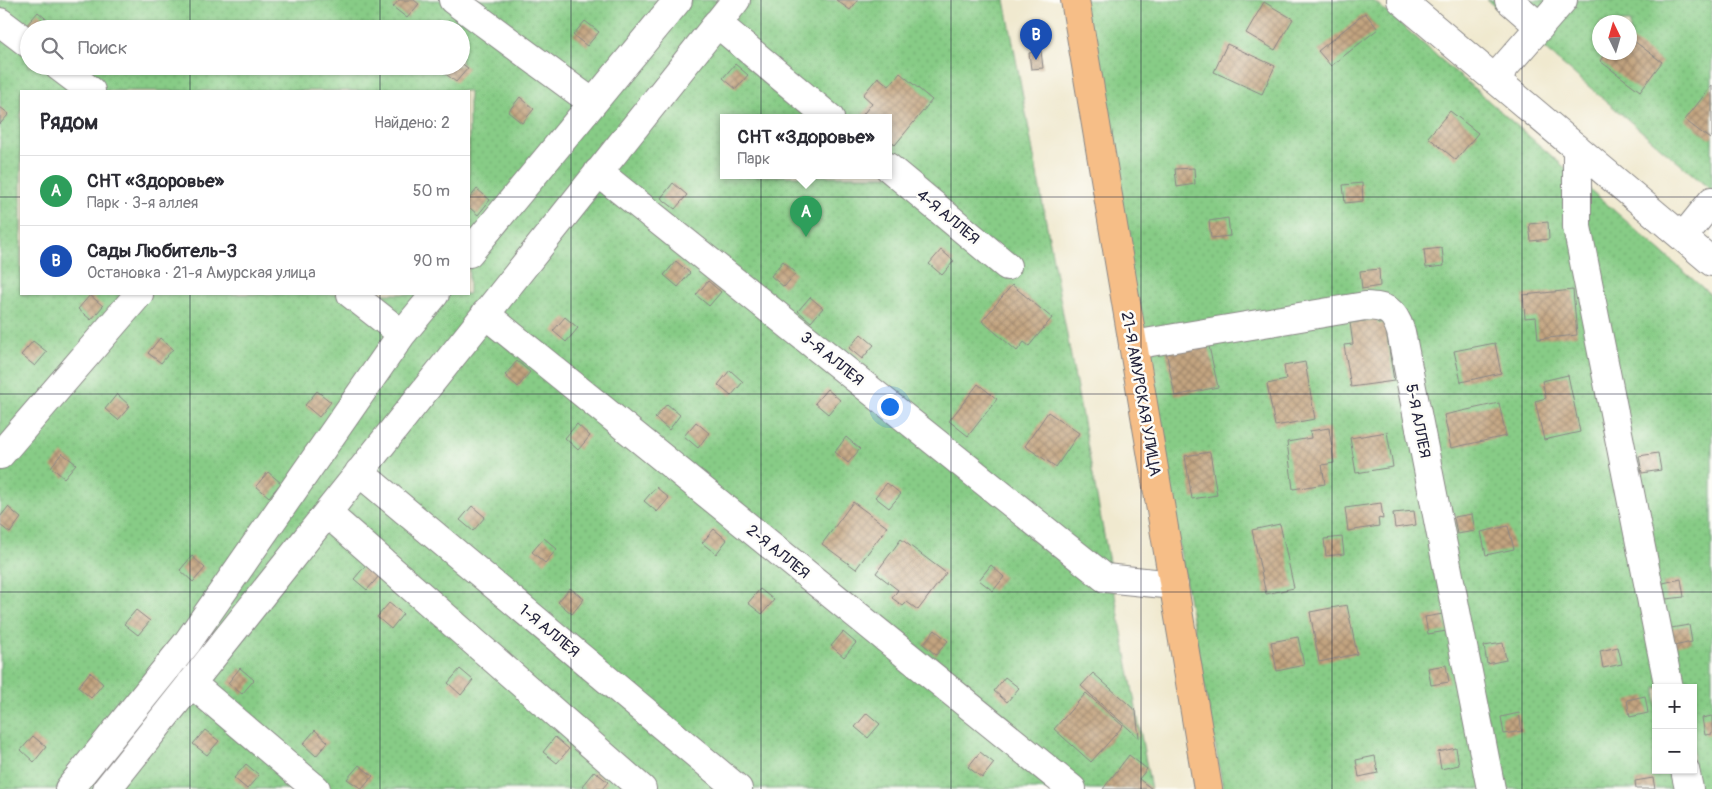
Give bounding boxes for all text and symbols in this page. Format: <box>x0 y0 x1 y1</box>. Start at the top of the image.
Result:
north arrow <box>1592 15 1637 60</box>
pin: B <box>1020 19 1052 60</box>
search box <box>20 20 470 75</box>
icon: search <box>38 34 66 62</box>
text: Поиск <box>78 36 128 60</box>
text: Рядом <box>40 109 98 136</box>
text: Найдено: 2 <box>374 113 450 133</box>
popup <box>720 114 892 179</box>
text: СНТ «Здоровье» <box>737 125 875 149</box>
text: Парк <box>737 149 770 169</box>
text: СНТ «Здоровье» <box>87 169 224 193</box>
text: A <box>51 181 61 201</box>
text: 50 m <box>413 181 450 201</box>
street label: 4-Я АЛЛЕЯ <box>912 185 984 249</box>
text: Парк · 3-я аллея <box>87 193 198 213</box>
pin: A <box>790 196 822 237</box>
text: Сады Любитель-3 <box>87 239 237 263</box>
text: B <box>51 251 61 271</box>
text: 90 m <box>413 251 450 271</box>
text: Остановка · 21-я Амурская улица <box>87 263 316 283</box>
street label: 21-Я АМУРСКАЯ УЛИЦА <box>1117 310 1165 478</box>
street label: 3-Я АЛЛЕЯ <box>796 327 868 391</box>
street label: 5-Я АЛЛЕЯ <box>1401 382 1435 460</box>
your location <box>877 394 903 420</box>
street label: 2-Я АЛЛЕЯ <box>742 520 814 584</box>
street label: 1-Я АЛЛЕЯ <box>515 600 583 662</box>
map controls <box>1652 684 1697 774</box>
button: + <box>1652 684 1697 729</box>
button: − <box>1652 729 1697 774</box>

